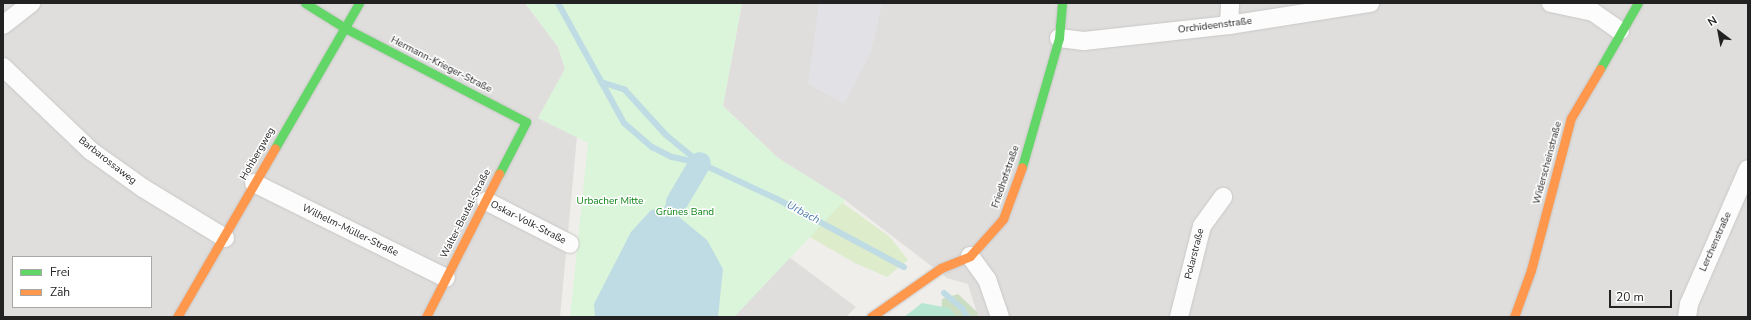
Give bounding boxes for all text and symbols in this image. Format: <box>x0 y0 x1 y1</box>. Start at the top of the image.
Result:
north arrow <box>1699 12 1739 52</box>
text: N <box>1705 13 1720 30</box>
street label: Orchideenstraße <box>1177 16 1253 36</box>
street label: Hermann-Krieger-Straße <box>388 34 494 96</box>
street label: Widerscheinstraße <box>1531 120 1565 206</box>
street label: Hohbergweg <box>238 125 278 183</box>
street label: Barbarossaweg <box>76 135 138 187</box>
street label: Friedhofstraße <box>990 144 1022 210</box>
street label: Walter-Beutel-Straße <box>438 167 494 261</box>
park label: Urbacher Mitte <box>577 196 643 208</box>
street label: Oskar-Volk-Straße <box>488 199 568 247</box>
water label: Urbach <box>784 199 822 227</box>
street label: Wilhelm-Müller-Straße <box>300 202 400 260</box>
park label: Grünes Band <box>656 207 714 219</box>
street label: Lerchenstraße <box>1697 210 1735 274</box>
street label: Polarstraße <box>1183 227 1207 281</box>
legend <box>12 256 152 308</box>
text: Frei <box>50 264 70 280</box>
scale bar <box>1611 282 1674 308</box>
text: Zäh <box>50 284 70 300</box>
text: 20 m <box>1616 289 1644 305</box>

